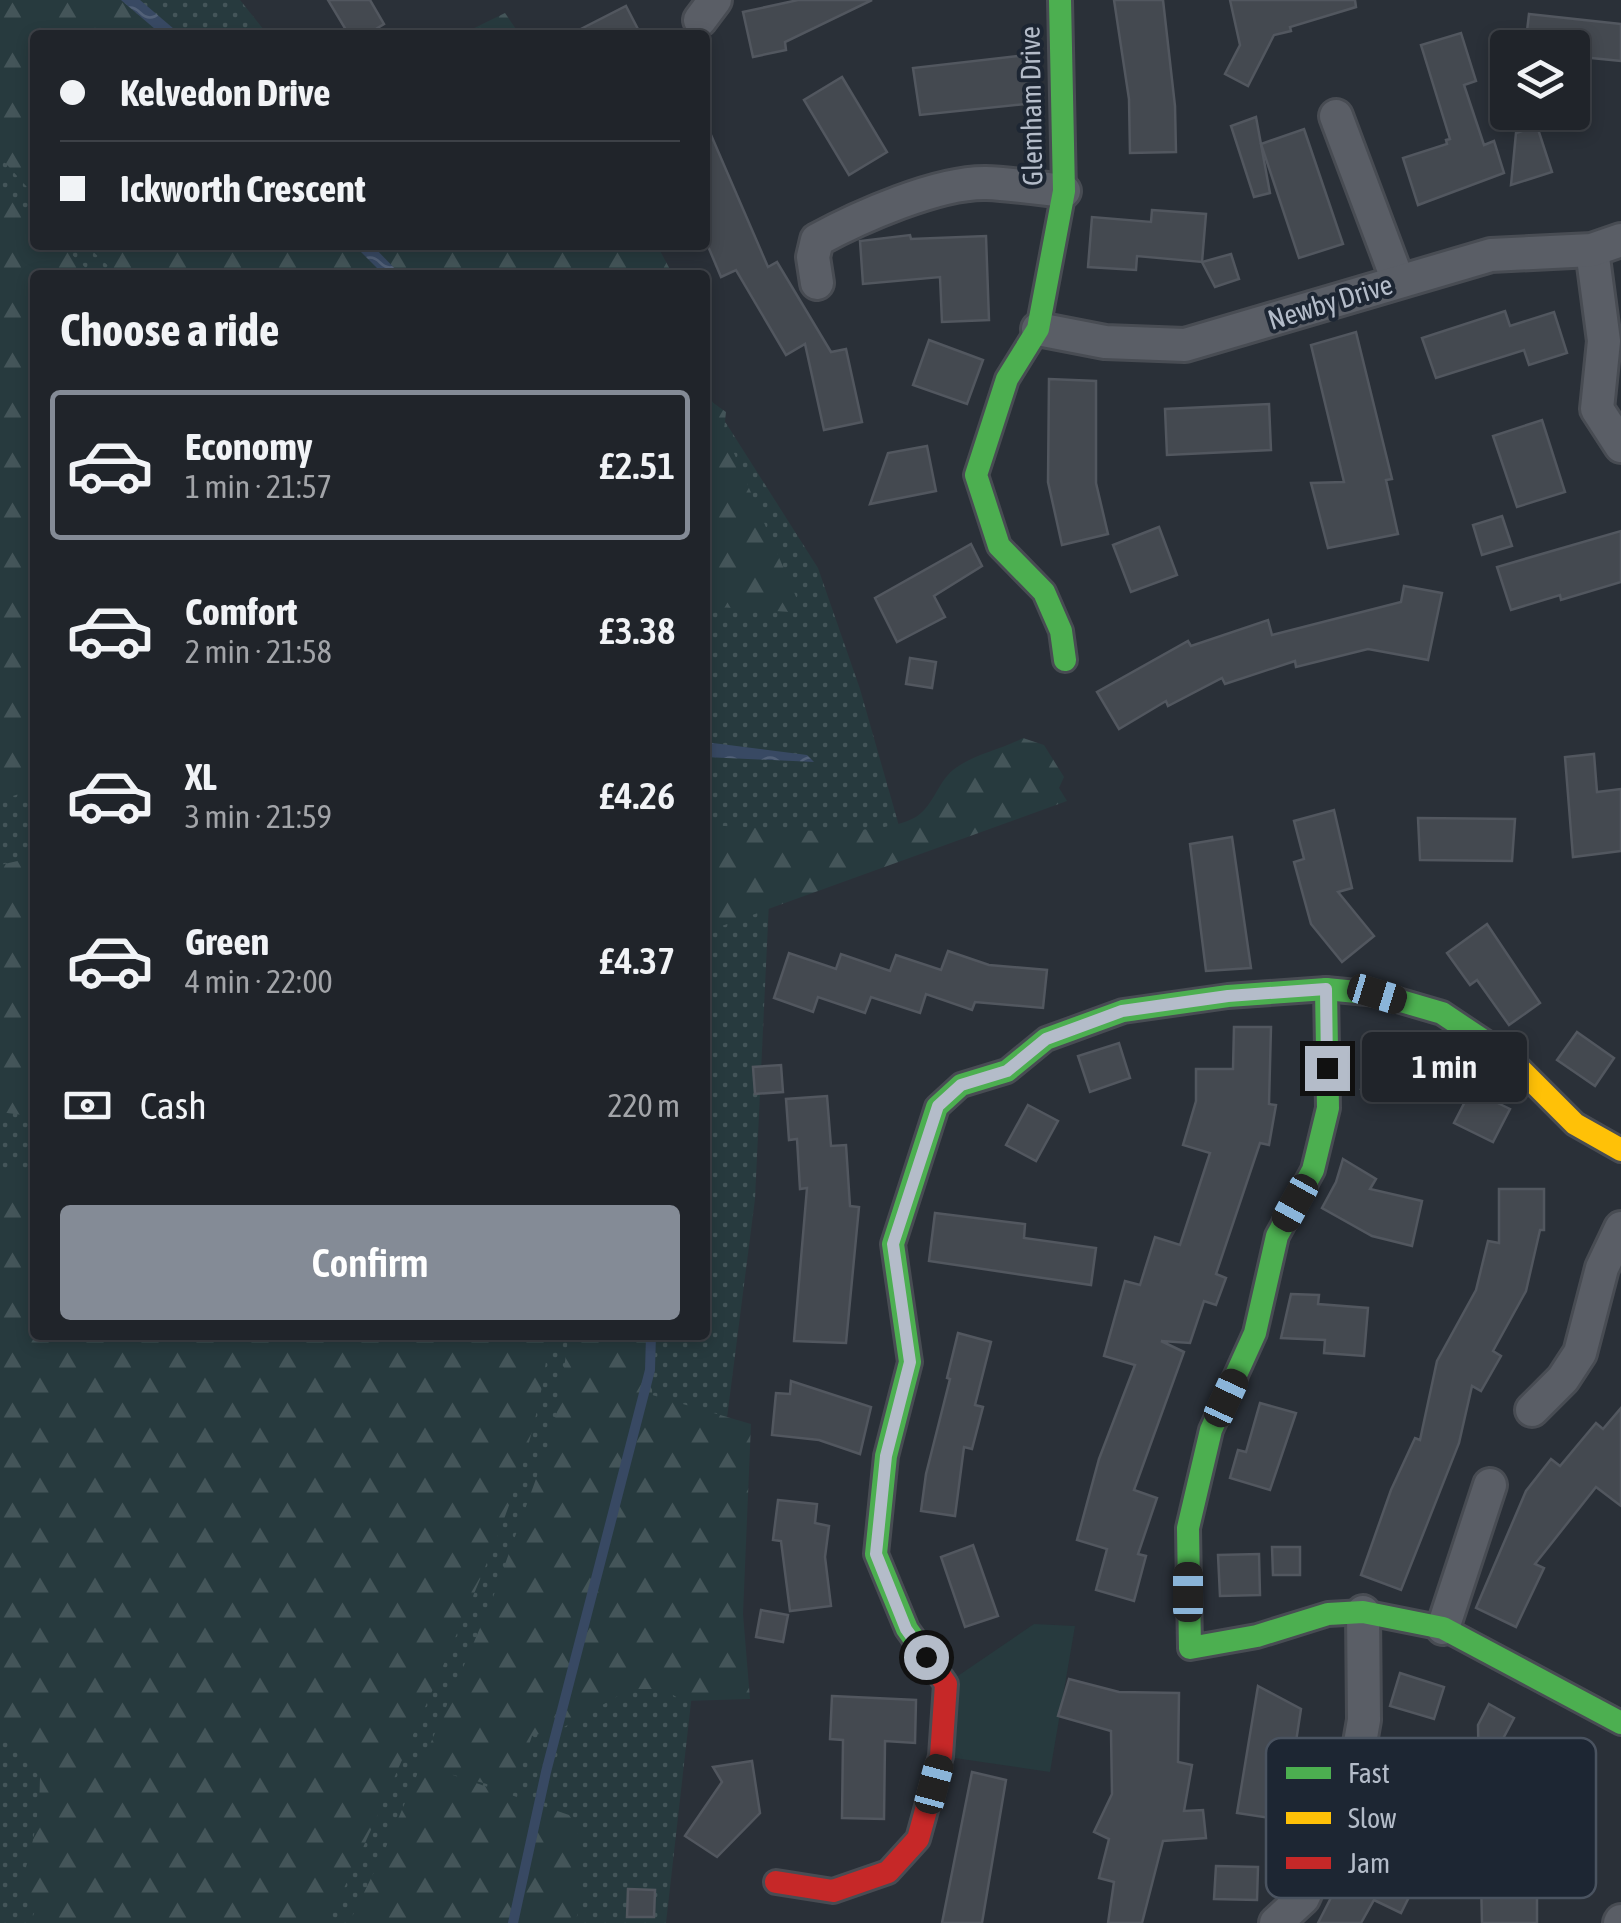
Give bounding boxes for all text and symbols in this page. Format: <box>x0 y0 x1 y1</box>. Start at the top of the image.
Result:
street label: Glemham Drive <box>1014 26 1048 186</box>
map controls <box>1490 30 1590 130</box>
button: layers <box>1490 30 1590 130</box>
text: Kelvedon Drive <box>120 71 330 114</box>
text: Ickworth Crescent <box>120 167 366 210</box>
street label: Newby Drive <box>1264 268 1396 336</box>
text: Choose a ride <box>60 304 279 356</box>
icon: car <box>65 420 155 510</box>
text: Economy <box>185 425 312 468</box>
text: £2.51 <box>599 444 675 487</box>
text: 1 min · 21:57 <box>185 468 332 505</box>
icon: car <box>65 585 155 675</box>
text: Comfort <box>185 590 297 633</box>
text: £3.38 <box>599 609 675 652</box>
text: 2 min · 21:58 <box>185 633 332 670</box>
icon: car <box>65 750 155 840</box>
text: XL <box>185 755 217 798</box>
text: £4.26 <box>599 774 675 817</box>
text: 3 min · 21:59 <box>185 798 332 835</box>
icon: car <box>65 915 155 1005</box>
text: Green <box>185 920 269 963</box>
text: £4.37 <box>599 939 675 982</box>
text: 4 min · 22:00 <box>185 963 332 1000</box>
car <box>1344 971 1410 1017</box>
callout: 1 min <box>1362 1033 1527 1103</box>
route end <box>1305 1046 1350 1091</box>
text: 1 min <box>1412 1048 1477 1085</box>
icon: cash <box>60 1078 115 1133</box>
text: Cash <box>140 1084 207 1127</box>
text: 220 m <box>607 1087 680 1124</box>
car <box>1267 1169 1323 1237</box>
button: Confirm <box>60 1205 680 1320</box>
car <box>1200 1364 1252 1432</box>
car <box>1173 1562 1203 1622</box>
route start <box>904 1635 949 1680</box>
legend <box>1266 1738 1596 1898</box>
car <box>912 1751 956 1817</box>
text: Fast <box>1348 1757 1390 1789</box>
text: Slow <box>1348 1802 1397 1834</box>
text: Jam <box>1348 1847 1390 1879</box>

